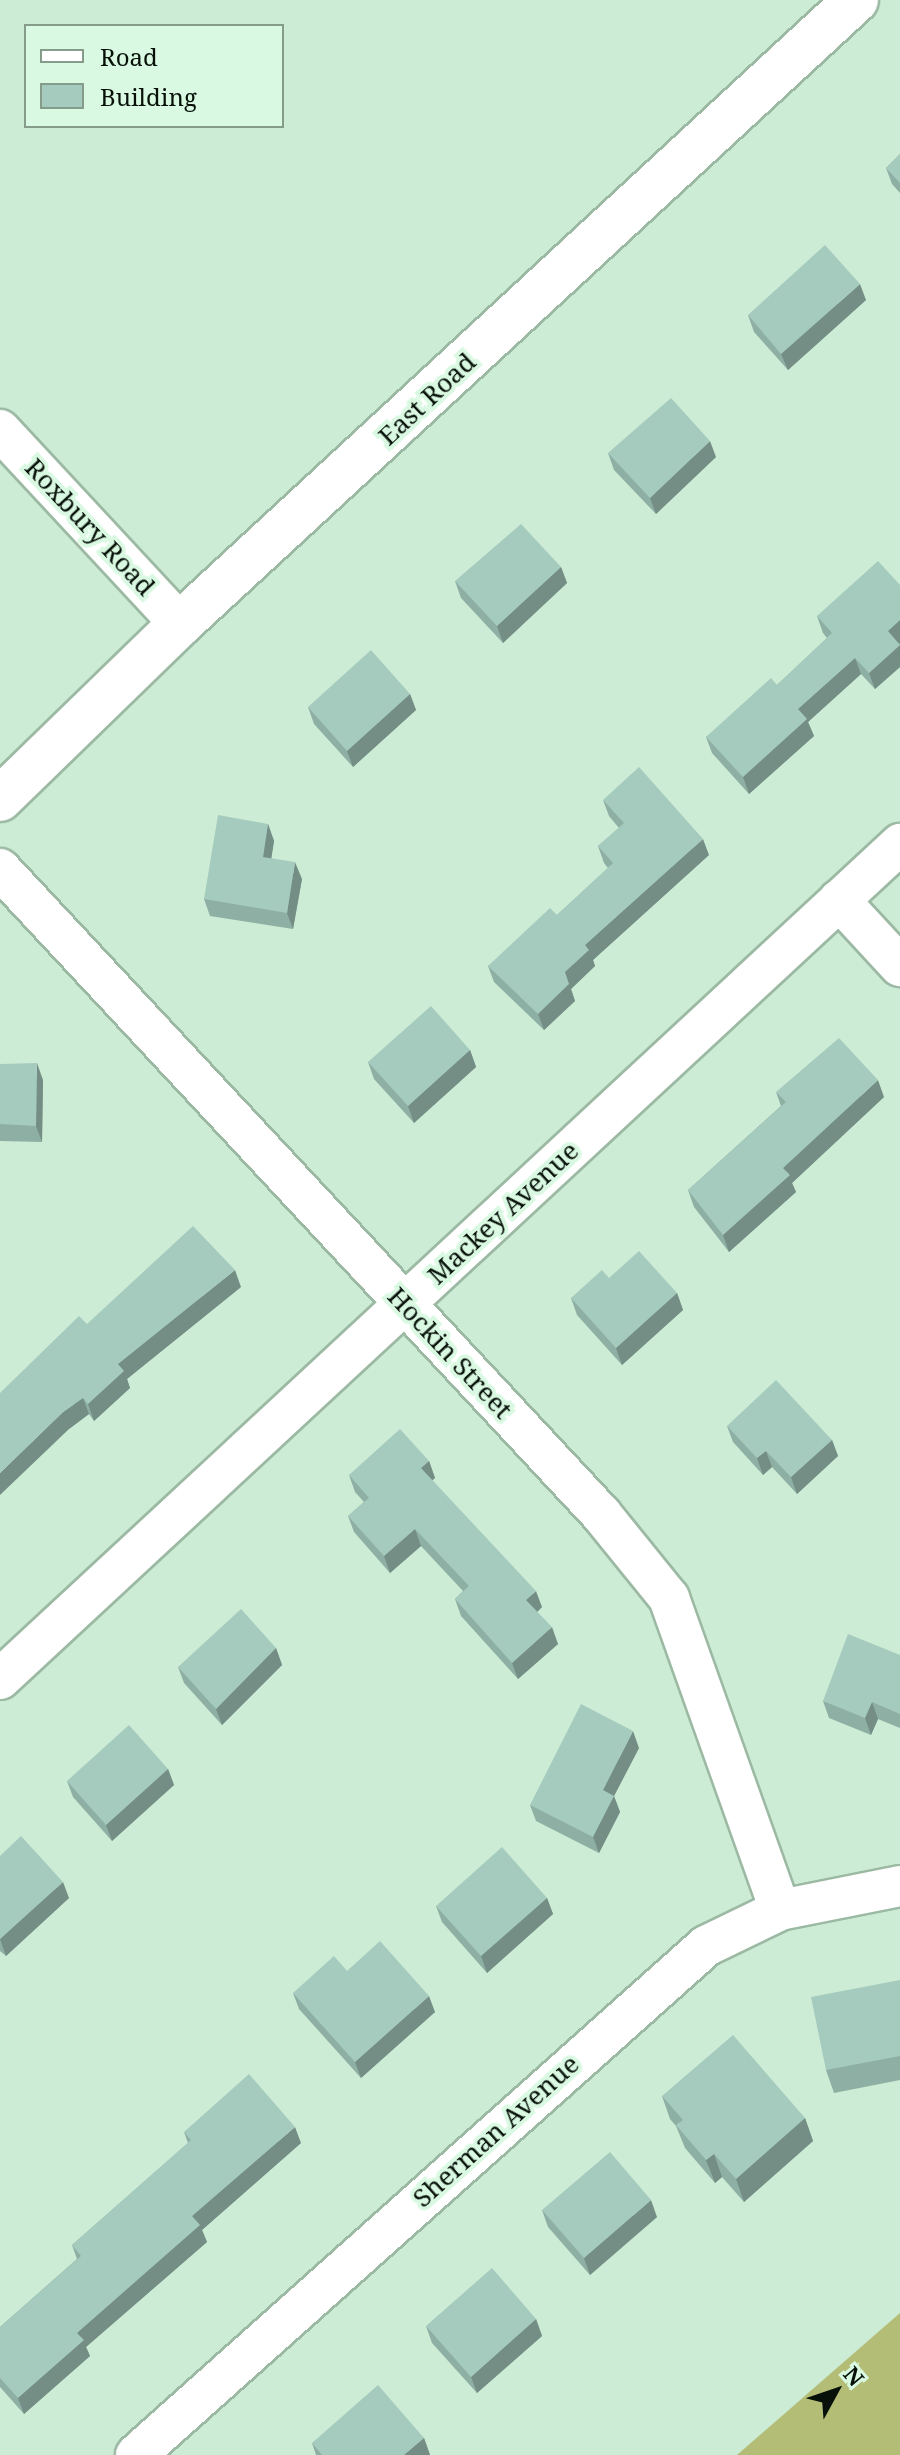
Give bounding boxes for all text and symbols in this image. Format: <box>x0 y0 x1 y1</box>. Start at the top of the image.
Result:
legend <box>24 24 284 128</box>
text: Road <box>100 40 158 73</box>
text: Building <box>100 80 197 113</box>
street label: East Road <box>372 346 482 452</box>
street label: Roxbury Road <box>19 452 161 602</box>
street label: Mackey Avenue <box>421 1135 585 1291</box>
street label: Hockin Street <box>381 1281 519 1425</box>
street label: Sherman Avenue <box>407 2048 585 2214</box>
north arrow <box>796 2351 876 2431</box>
text: N <box>837 2359 871 2392</box>

